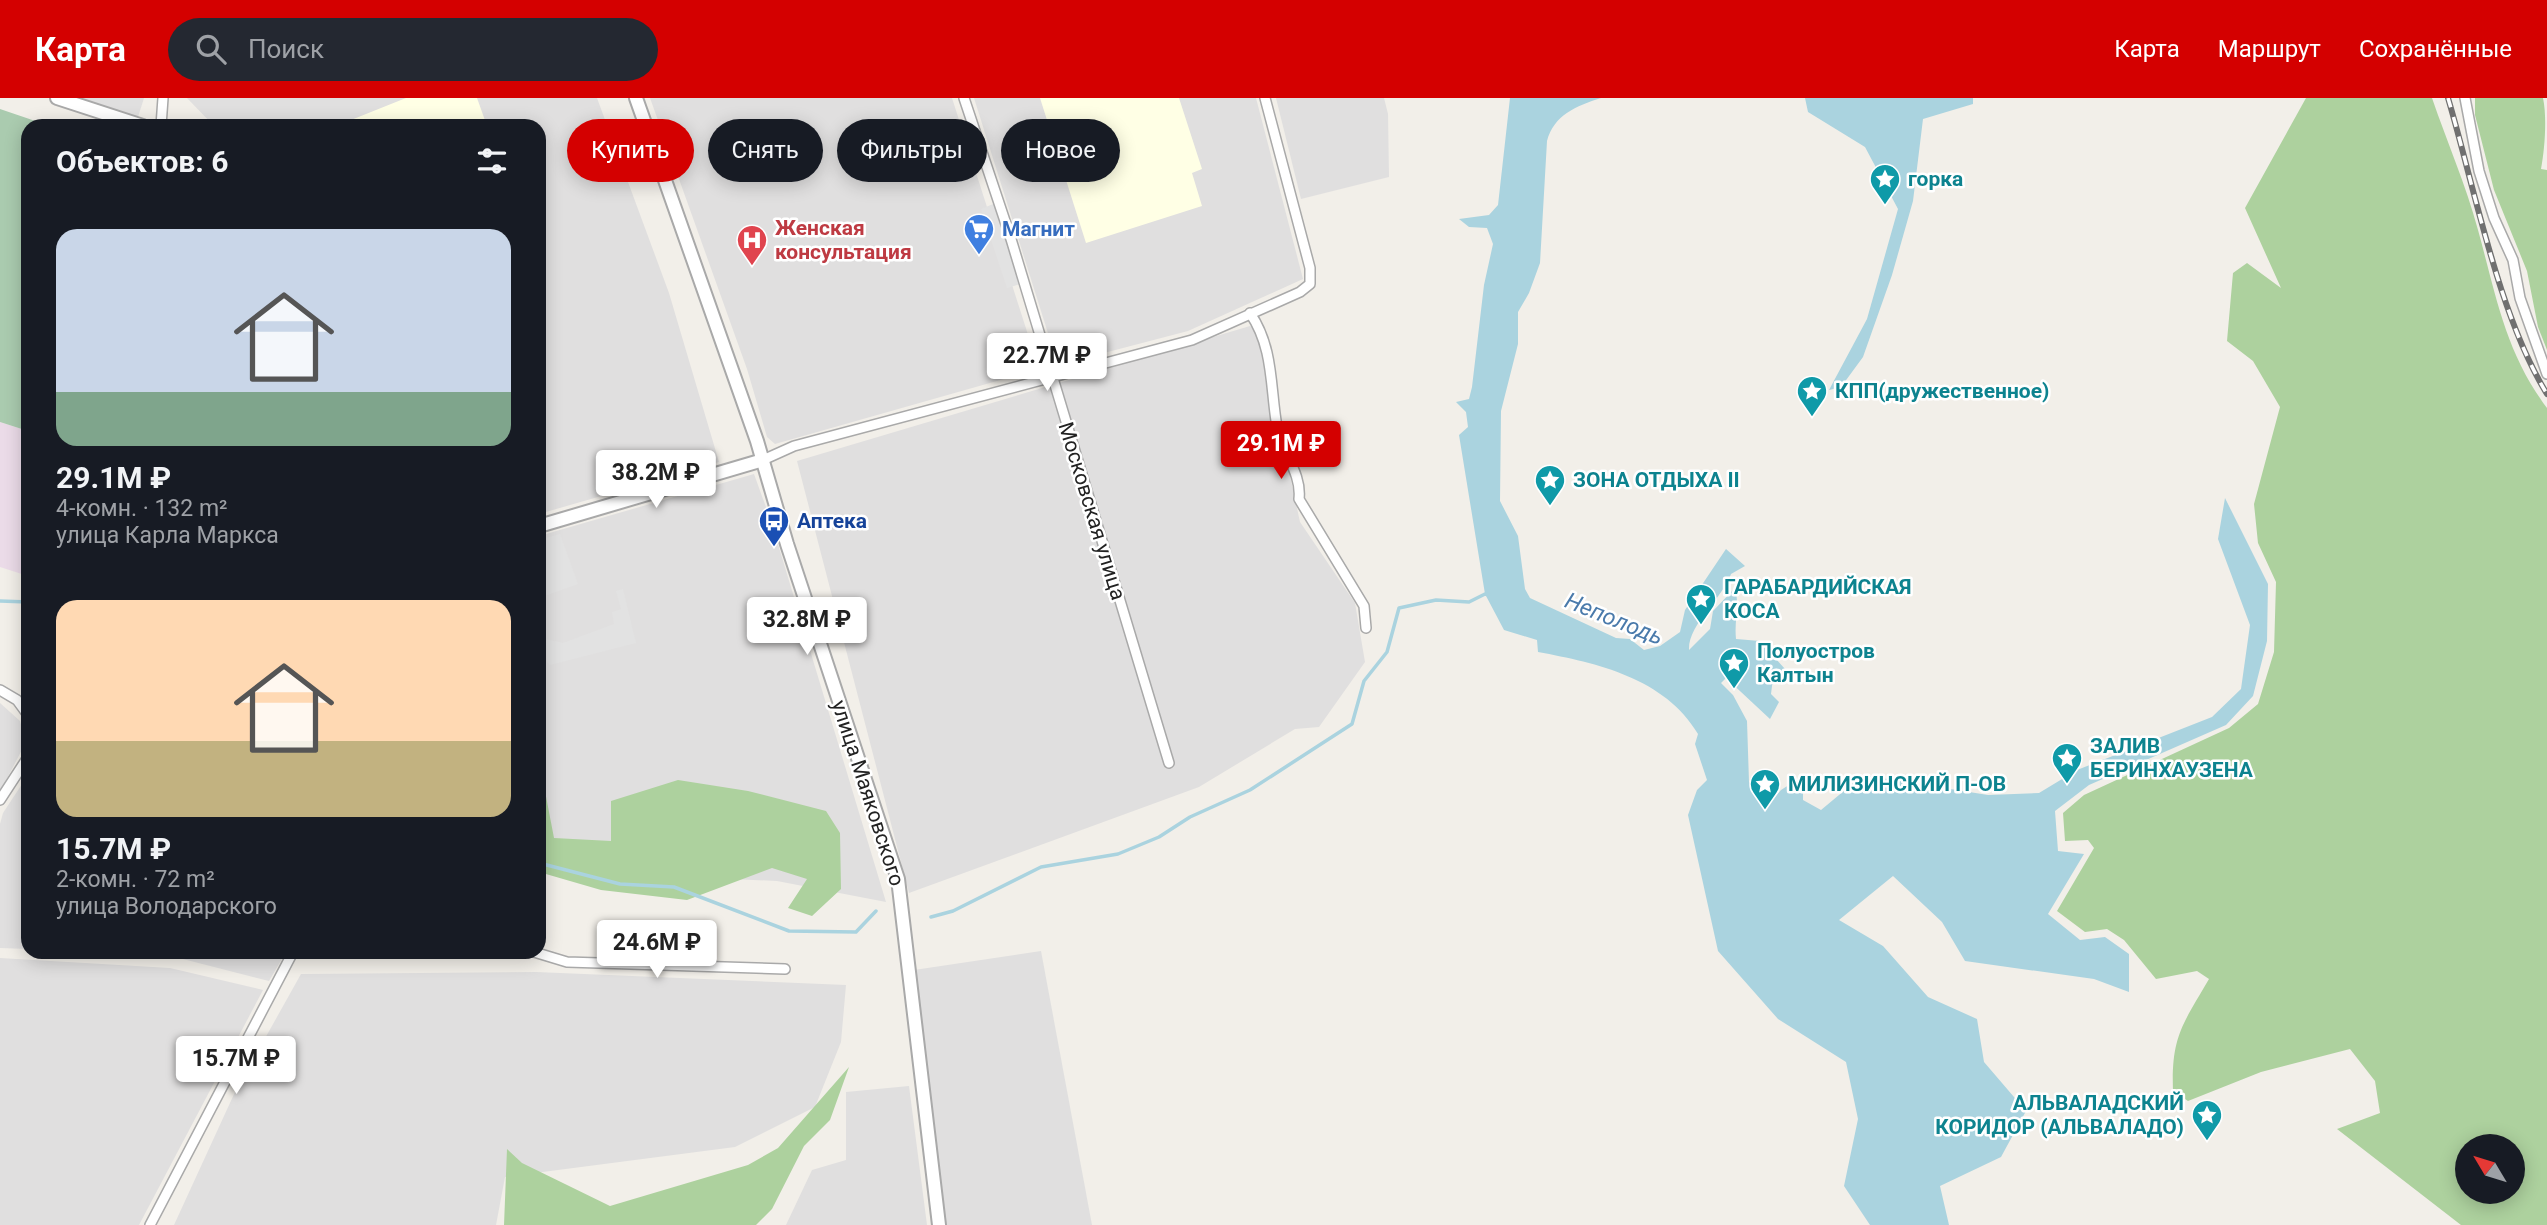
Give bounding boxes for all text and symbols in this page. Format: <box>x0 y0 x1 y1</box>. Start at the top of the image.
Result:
search box <box>168 18 658 81</box>
text: Карта <box>35 30 126 69</box>
icon: search <box>192 30 230 68</box>
text: Поиск <box>248 34 324 64</box>
text: Карта <box>2114 35 2180 63</box>
text: Маршрут <box>2218 35 2321 63</box>
text: Сохранённые <box>2359 35 2512 63</box>
chip: Купить <box>567 119 694 182</box>
chip: Снять <box>708 119 823 182</box>
chip: Фильтры <box>837 119 987 182</box>
chip: Новое <box>1001 119 1120 182</box>
icon: filters <box>473 142 511 180</box>
text: Объектов: 6 <box>56 144 228 179</box>
place icon: горка <box>1868 162 1902 206</box>
place label: горка <box>1908 167 1963 191</box>
supermarket icon: Магнит <box>962 212 996 256</box>
place label: Женская консультация <box>775 216 912 264</box>
place label: Магнит <box>1002 217 1075 241</box>
hospital icon: Женская консультация <box>735 223 769 267</box>
icon: home <box>221 274 347 400</box>
pin: 22.7M ₽ <box>982 334 1112 393</box>
text: 22.7M ₽ <box>1003 342 1091 369</box>
place icon: КПП(дружественное) <box>1795 374 1829 418</box>
place label: КПП(дружественное) <box>1835 379 2049 403</box>
street label: Московская улица <box>1054 419 1130 603</box>
pin: 29.1M ₽ <box>1216 422 1346 481</box>
text: 29.1M ₽ <box>1237 430 1325 457</box>
pin: 38.2M ₽ <box>591 450 721 510</box>
text: 38.2M ₽ <box>612 459 700 486</box>
text: 29.1M ₽ <box>56 460 171 495</box>
place icon: ЗОНА ОТДЫХА II <box>1533 463 1567 507</box>
place label: ЗОНА ОТДЫХА II <box>1573 468 1740 492</box>
text: 4-комн. · 132 m² <box>56 495 228 522</box>
bus stop icon: Аптека <box>757 504 791 548</box>
place label: Аптека <box>797 509 867 533</box>
text: улица Карла Маркса <box>56 522 279 549</box>
place label: ГАРАБАРДИЙСКАЯ КОСА <box>1724 575 1911 623</box>
place icon: ГАРАБАРДИЙСКАЯ КОСА <box>1684 582 1718 626</box>
water label: Неполодь <box>1561 587 1667 651</box>
pin: 32.8M ₽ <box>742 598 872 657</box>
text: 32.8M ₽ <box>763 606 851 633</box>
place label: Полуостров Калтын <box>1757 639 1875 687</box>
icon: home <box>221 645 347 771</box>
place icon: Полуостров Калтын <box>1717 646 1751 690</box>
street label: улица Маяковского <box>827 697 909 889</box>
place label: ЗАЛИВ БЕРИНХАУЗЕНА <box>2090 734 2254 782</box>
place icon: ЗАЛИВ БЕРИНХАУЗЕНА <box>2050 741 2084 785</box>
place icon: МИЛИЗИНСКИЙ П-ОВ <box>1748 767 1782 811</box>
place label: МИЛИЗИНСКИЙ П-ОВ <box>1788 772 2006 796</box>
text: 15.7M ₽ <box>56 831 171 866</box>
text: 2-комн. · 72 m² <box>56 866 215 893</box>
text: улица Володарского <box>56 893 277 920</box>
pin: 24.6M ₽ <box>592 920 722 980</box>
text: 24.6M ₽ <box>613 929 701 956</box>
pin: 15.7M ₽ <box>171 1037 301 1096</box>
text: 15.7M ₽ <box>192 1045 280 1072</box>
place label: АЛЬВАЛАДСКИЙ КОРИДОР (АЛЬВАЛАДО) <box>1935 1091 2184 1139</box>
place icon: АЛЬВАЛАДСКИЙ КОРИДОР (АЛЬВАЛАДО) <box>2190 1098 2224 1142</box>
north arrow <box>2455 1134 2525 1204</box>
map controls <box>2455 1134 2525 1204</box>

